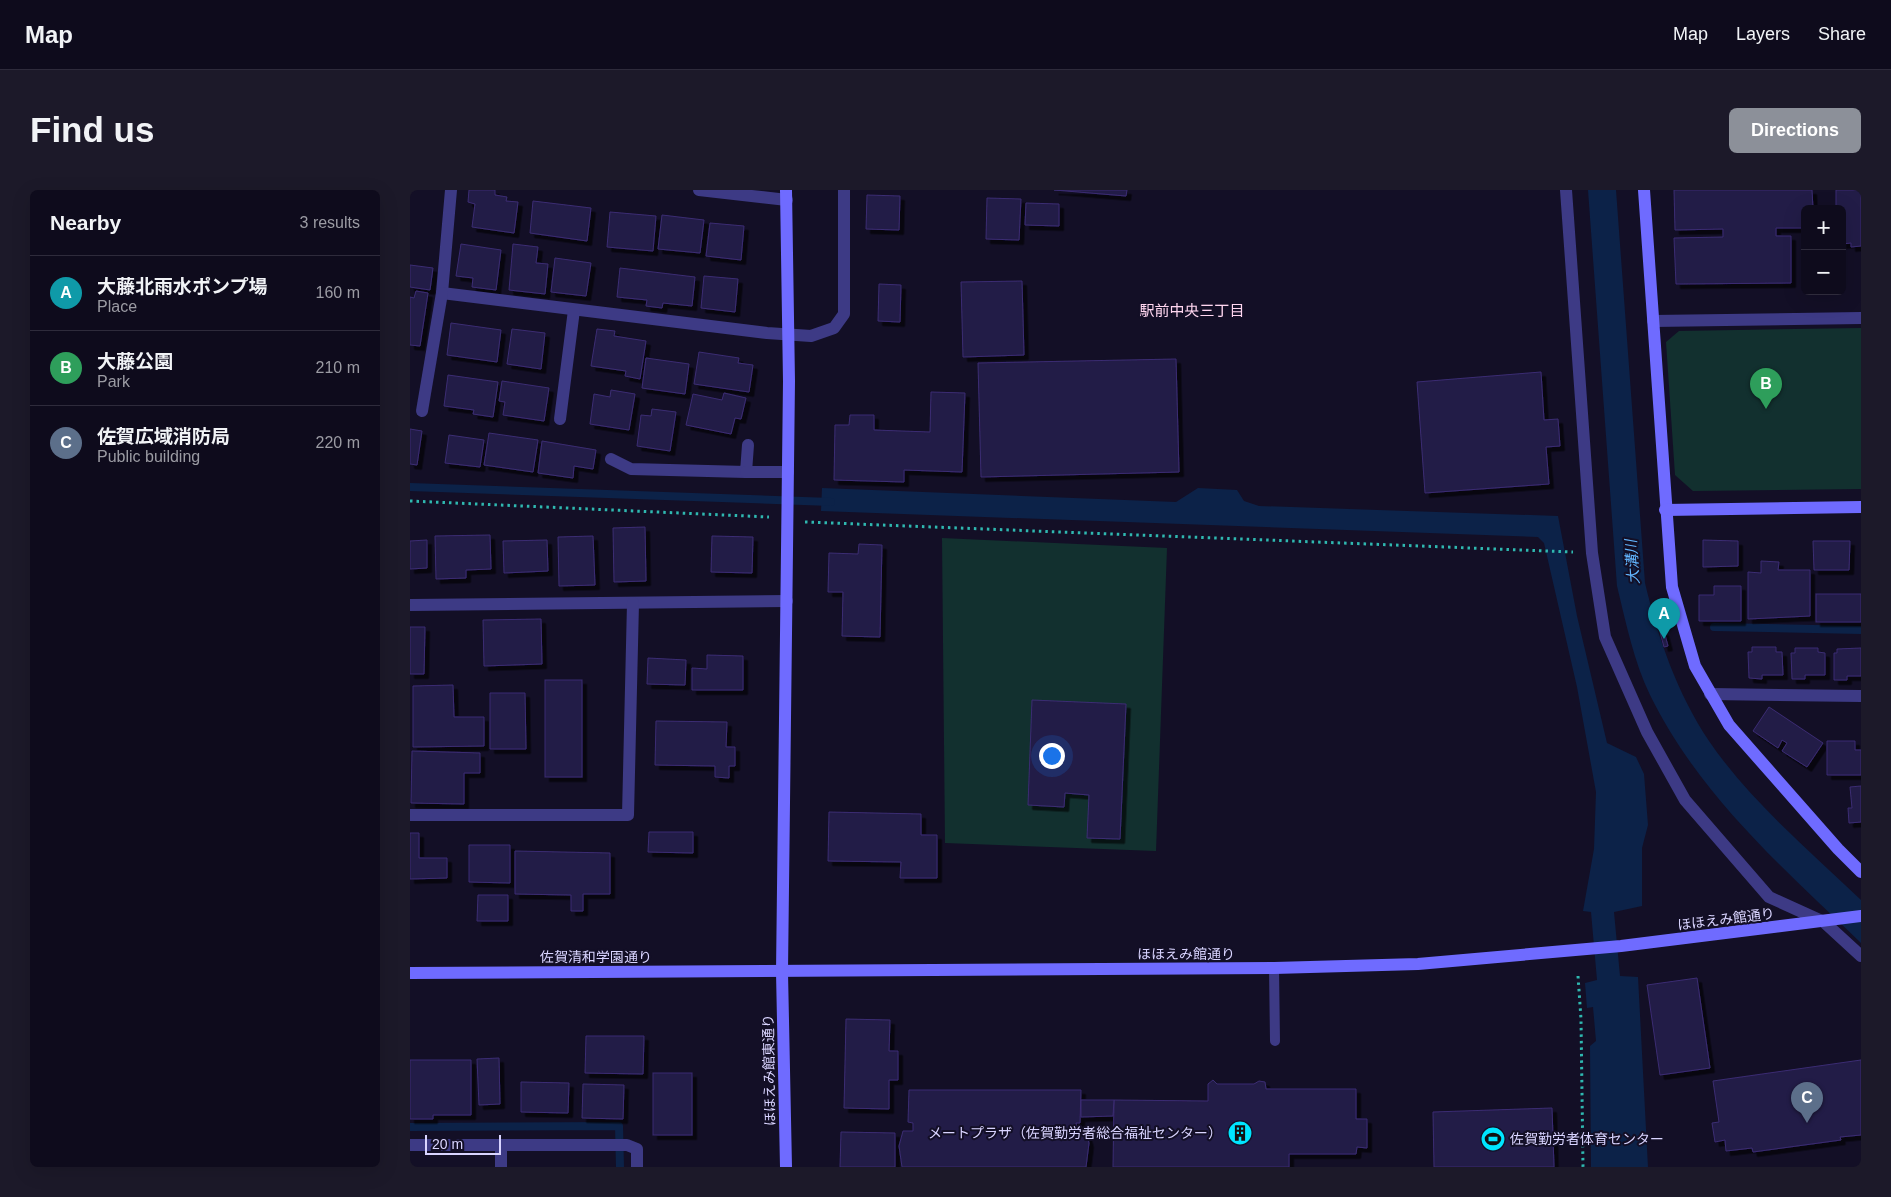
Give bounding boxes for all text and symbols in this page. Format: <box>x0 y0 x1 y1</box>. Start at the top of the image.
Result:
text: Map <box>25 21 73 48</box>
text: Map <box>1673 24 1708 44</box>
text: Layers <box>1736 24 1790 44</box>
text: Share <box>1818 24 1866 44</box>
button: Directions <box>1729 108 1861 153</box>
text: Find us <box>30 110 154 149</box>
map controls <box>1801 205 1846 295</box>
button: + <box>1801 205 1846 250</box>
text: Nearby <box>50 211 121 234</box>
text: 3 results <box>300 214 360 231</box>
button: − <box>1801 250 1846 295</box>
text: 大藤北雨水ポンプ場 <box>97 276 267 297</box>
text: A <box>60 284 72 301</box>
text: 160 m <box>316 284 360 301</box>
text: Place <box>97 298 137 315</box>
district label: 駅前中央三丁目 <box>1139 302 1245 319</box>
text: 大藤公園 <box>97 351 173 372</box>
text: B <box>60 359 72 376</box>
text: 210 m <box>316 359 360 376</box>
pin: B <box>1750 368 1782 409</box>
text: Park <box>97 373 130 390</box>
text: 佐賀広域消防局 <box>97 426 230 447</box>
text: C <box>60 434 72 451</box>
text: 220 m <box>316 434 360 451</box>
text: Public building <box>97 448 200 465</box>
water label: 大溝川 <box>1622 537 1642 585</box>
pin: A <box>1648 598 1680 639</box>
your location <box>1039 743 1065 769</box>
street label: ほほえみ館通り <box>1676 905 1776 933</box>
street label: ほほえみ館通り <box>1137 946 1235 962</box>
street label: 佐賀清和学園通り <box>540 949 652 965</box>
street label: ほほえみ館東通り <box>760 1014 778 1126</box>
pin: C <box>1791 1082 1823 1123</box>
building icon: メートプラザ（佐賀勤労者総合福祉センター） <box>1227 1120 1253 1146</box>
place label: メートプラザ（佐賀勤労者総合福祉センター） <box>928 1125 1222 1141</box>
sports icon: 佐賀勤労者体育センター <box>1480 1126 1506 1152</box>
place label: 佐賀勤労者体育センター <box>1510 1131 1664 1147</box>
scale bar <box>425 1132 501 1155</box>
text: 20 m <box>432 1136 463 1152</box>

